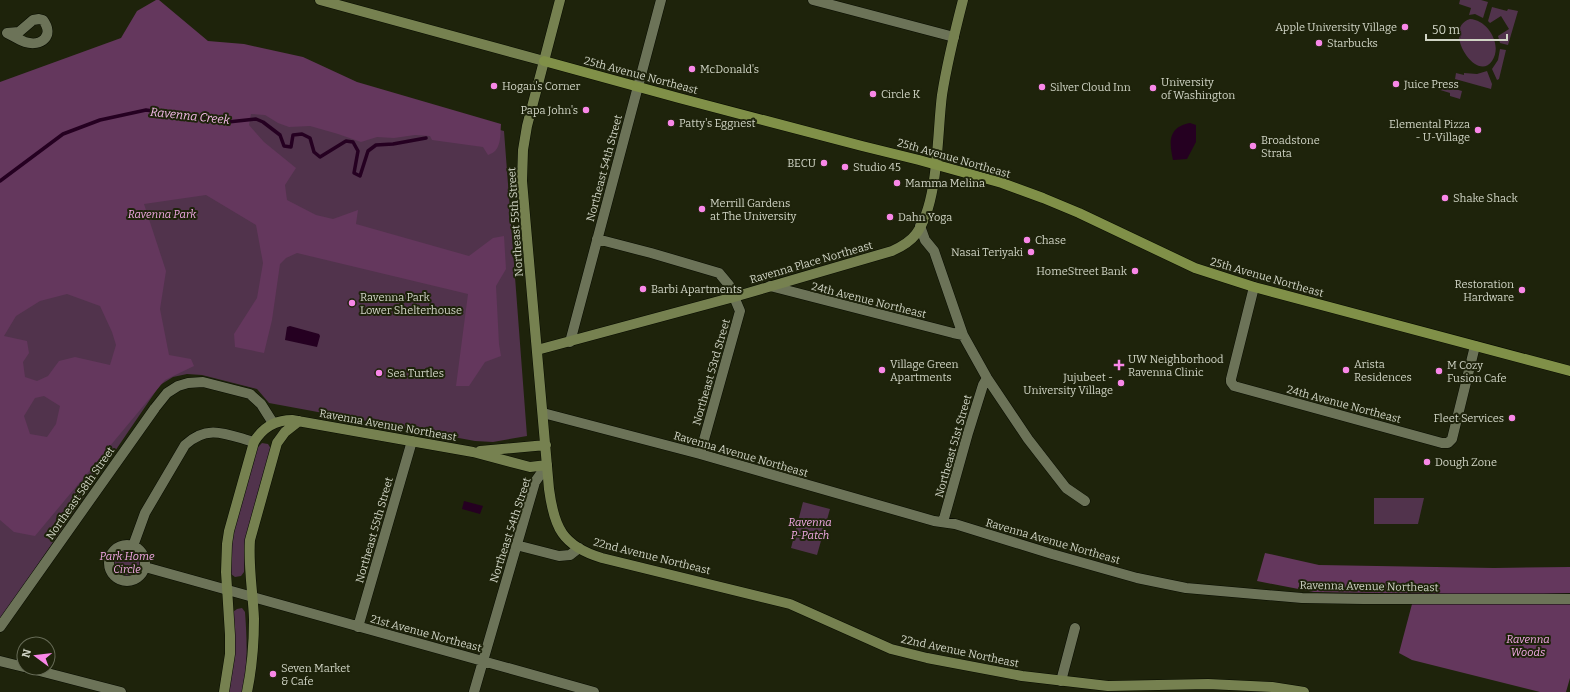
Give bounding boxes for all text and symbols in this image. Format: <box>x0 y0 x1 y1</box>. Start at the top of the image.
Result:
scale bar <box>1426 16 1507 42</box>
place label: Apple University Village <box>1275 21 1397 34</box>
marker: Apple University Village <box>1400 22 1410 32</box>
text: 50 m <box>1432 23 1461 37</box>
place label: Starbucks <box>1327 37 1378 50</box>
marker: Starbucks <box>1314 38 1324 48</box>
street label: 25th Avenue Northeast <box>583 54 699 97</box>
place label: McDonald's <box>700 63 759 76</box>
marker: McDonald's <box>687 64 697 74</box>
place label: University of Washington <box>1161 76 1235 102</box>
place label: Juice Press <box>1403 78 1459 91</box>
marker: Juice Press <box>1391 79 1401 89</box>
place label: Hogan's Corner <box>502 80 581 93</box>
marker: Hogan's Corner <box>489 81 499 91</box>
place label: Silver Cloud Inn <box>1050 81 1131 94</box>
marker: Silver Cloud Inn <box>1037 82 1047 92</box>
marker: University of Washington <box>1148 83 1158 93</box>
place label: Circle K <box>881 88 920 101</box>
marker: Circle K <box>868 89 878 99</box>
place label: Papa John's <box>521 104 578 117</box>
water label: Ravenna Creek <box>149 105 231 127</box>
marker: Papa John's <box>581 105 591 115</box>
street label: Northeast 54th Street <box>584 113 625 223</box>
place label: Patty's Eggnest <box>679 117 756 130</box>
marker: Patty's Eggnest <box>666 118 676 128</box>
place label: Elemental Pizza - U-Village <box>1389 118 1470 144</box>
marker: Elemental Pizza - U-Village <box>1473 125 1483 135</box>
place label: Broadstone Strata <box>1261 134 1320 160</box>
street label: 25th Avenue Northeast <box>896 136 1012 181</box>
marker: Broadstone Strata <box>1248 141 1258 151</box>
place label: BECU <box>787 157 816 170</box>
marker: BECU <box>819 158 829 168</box>
place label: Studio 45 <box>853 161 901 174</box>
marker: Studio 45 <box>840 162 850 172</box>
street label: Northeast 55th Street <box>505 167 526 277</box>
place label: Mamma Melina <box>905 177 985 190</box>
marker: Mamma Melina <box>892 178 902 188</box>
place label: Shake Shack <box>1453 192 1518 205</box>
marker: Shake Shack <box>1440 193 1450 203</box>
place label: Merrill Gardens at The University <box>710 197 797 223</box>
marker: Merrill Gardens at The University <box>697 204 707 214</box>
park label: Ravenna Park <box>128 208 197 221</box>
place label: Dahn Yoga <box>898 211 952 224</box>
marker: Dahn Yoga <box>885 212 895 222</box>
place label: Chase <box>1035 234 1066 247</box>
marker: Chase <box>1022 235 1032 245</box>
street label: Ravenna Place Northeast <box>748 239 874 286</box>
place label: Nasai Teriyaki <box>951 246 1024 259</box>
marker: Nasai Teriyaki <box>1026 247 1036 257</box>
street label: 25th Avenue Northeast <box>1209 255 1325 300</box>
place label: HomeStreet Bank <box>1036 265 1128 278</box>
marker: HomeStreet Bank <box>1130 266 1140 276</box>
place label: Restoration Hardware <box>1454 278 1514 304</box>
street label: 24th Avenue Northeast <box>810 280 928 321</box>
place label: Barbi Apartments <box>651 283 742 296</box>
marker: Barbi Apartments <box>638 284 648 294</box>
marker: Restoration Hardware <box>1517 285 1527 295</box>
place label: Ravenna Park Lower Shelterhouse <box>360 291 462 317</box>
marker: Ravenna Park Lower Shelterhouse <box>347 298 357 308</box>
street label: Northeast 53rd Street <box>690 317 733 427</box>
place label: UW Neighborhood Ravenna Clinic <box>1128 353 1224 379</box>
place label: Village Green Apartments <box>890 358 959 384</box>
place label: Arista Residences <box>1354 358 1412 384</box>
marker: UW Neighborhood Ravenna Clinic <box>1113 359 1125 371</box>
place label: M Cozy Fusion Cafe <box>1447 359 1507 385</box>
marker: Village Green Apartments <box>877 365 887 375</box>
marker: Arista Residences <box>1341 365 1351 375</box>
marker: M Cozy Fusion Cafe <box>1434 366 1444 376</box>
place label: Sea Turtles <box>387 367 444 380</box>
marker: Sea Turtles <box>374 368 384 378</box>
place label: Jujubeet - University Village <box>1023 371 1113 397</box>
marker: Jujubeet - University Village <box>1116 378 1126 388</box>
street label: 24th Avenue Northeast <box>1285 383 1403 426</box>
street label: Northeast 51st Street <box>933 393 974 499</box>
street label: Ravenna Avenue Northeast <box>318 407 458 444</box>
place label: Fleet Services <box>1433 412 1504 425</box>
marker: Fleet Services <box>1507 413 1517 423</box>
street label: Ravenna Avenue Northeast <box>672 429 810 480</box>
street label: Northeast 58th Street <box>43 444 117 542</box>
place label: Dough Zone <box>1435 456 1497 469</box>
marker: Dough Zone <box>1422 457 1432 467</box>
street label: Northeast 55th Street <box>353 476 396 585</box>
street label: Northeast 54th Street <box>487 476 534 585</box>
park label: Ravenna P-Patch <box>788 516 832 542</box>
street label: Ravenna Avenue Northeast <box>984 516 1122 567</box>
street label: 22nd Avenue Northeast <box>592 536 712 577</box>
park label: Park Home Circle <box>100 550 155 576</box>
street label: Ravenna Avenue Northeast <box>1299 579 1439 594</box>
street label: 21st Avenue Northeast <box>369 612 483 655</box>
street label: 22nd Avenue Northeast <box>900 633 1020 670</box>
park label: Ravenna Woods <box>1506 633 1550 659</box>
north arrow <box>16 636 56 676</box>
text: N <box>19 647 34 659</box>
place label: Seven Market & Cafe <box>281 662 350 688</box>
marker: Seven Market & Cafe <box>268 669 278 679</box>

